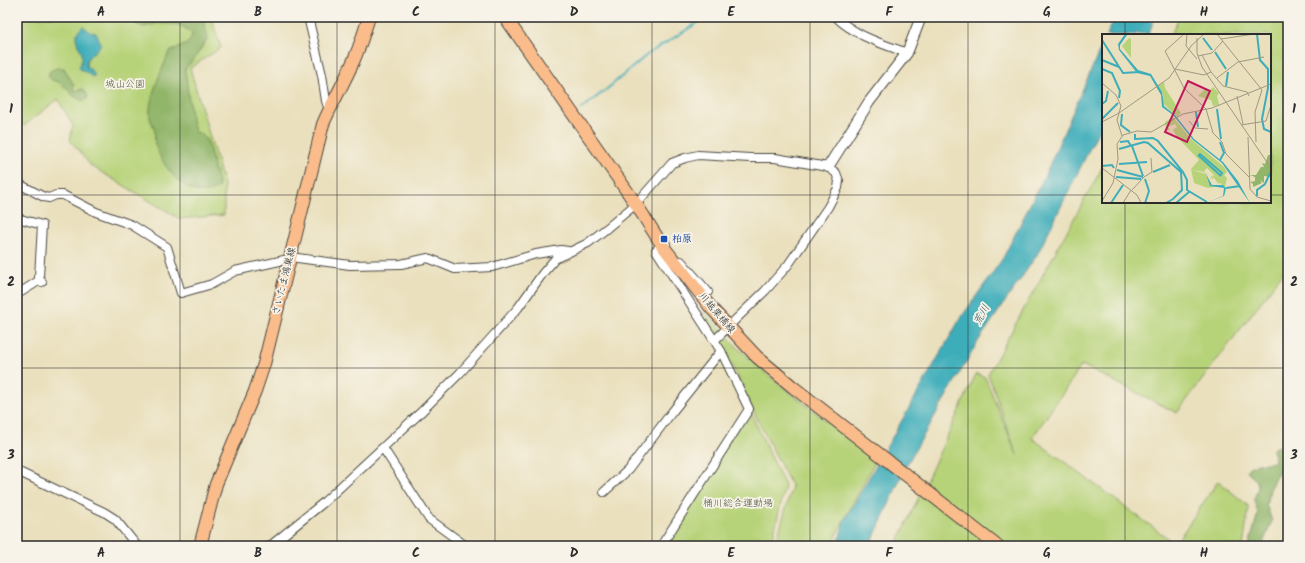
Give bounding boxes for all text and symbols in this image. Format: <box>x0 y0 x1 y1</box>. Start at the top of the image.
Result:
text: A <box>97 2 105 23</box>
text: B <box>254 2 262 23</box>
text: C <box>412 2 420 23</box>
text: D <box>570 2 579 23</box>
text: E <box>727 2 735 23</box>
text: F <box>885 2 893 23</box>
text: G <box>1043 2 1051 23</box>
text: H <box>1200 2 1209 23</box>
inset map <box>1102 34 1271 203</box>
park label: 城山公園 <box>105 76 145 92</box>
text: 1 <box>9 99 13 120</box>
text: 1 <box>1292 99 1296 120</box>
place label: 柏原 <box>672 231 692 247</box>
marker: 柏原 <box>659 234 669 244</box>
street label: さいたま鴻巣線 <box>268 245 300 317</box>
text: 2 <box>7 272 15 293</box>
text: 2 <box>1290 272 1298 293</box>
street label: 川越栗橋線 <box>695 289 739 337</box>
water label: 荒川 <box>969 301 995 329</box>
text: 3 <box>6 445 15 466</box>
text: 3 <box>1289 445 1298 466</box>
park label: 桶川総合運動場 <box>703 495 773 511</box>
text: A <box>97 543 105 563</box>
text: B <box>254 543 262 563</box>
text: C <box>412 543 420 563</box>
text: D <box>570 543 579 563</box>
text: E <box>727 543 735 563</box>
text: F <box>885 543 893 563</box>
text: G <box>1043 543 1051 563</box>
text: H <box>1200 543 1209 563</box>

